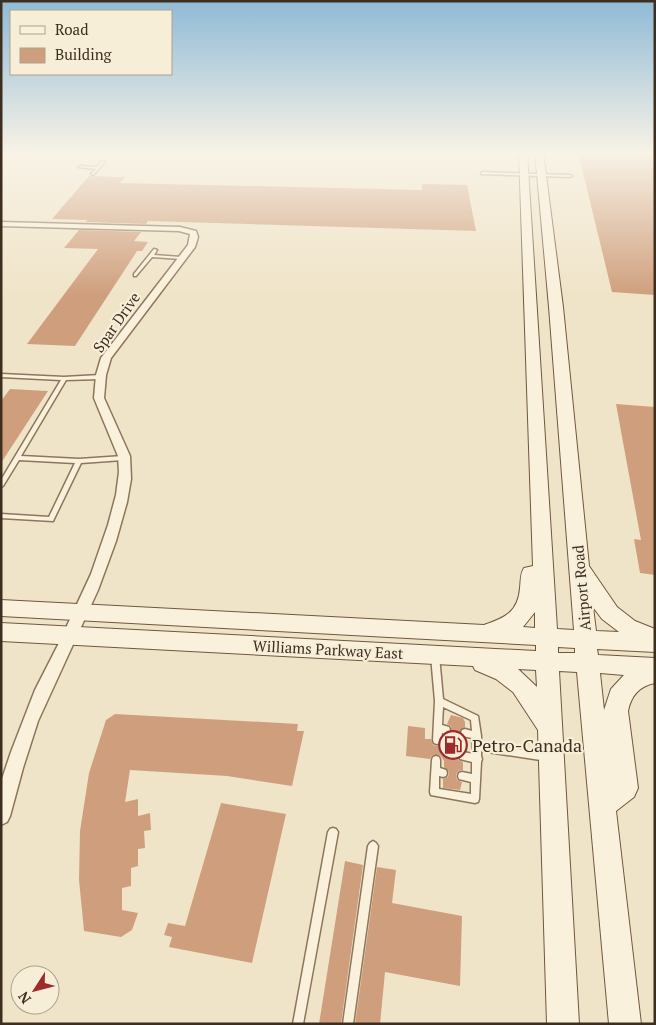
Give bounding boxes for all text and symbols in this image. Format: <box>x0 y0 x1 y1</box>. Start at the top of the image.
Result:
legend <box>10 10 172 75</box>
text: Road <box>55 19 88 39</box>
text: Building <box>55 44 113 64</box>
street label: Spar Drive <box>88 288 144 356</box>
street label: Airport Road <box>567 544 595 632</box>
street label: Williams Parkway East <box>252 635 404 663</box>
fuel station icon: Petro-Canada <box>438 730 468 760</box>
place label: Petro-Canada <box>472 733 582 757</box>
north arrow <box>10 965 60 1015</box>
text: N <box>13 988 35 1008</box>

